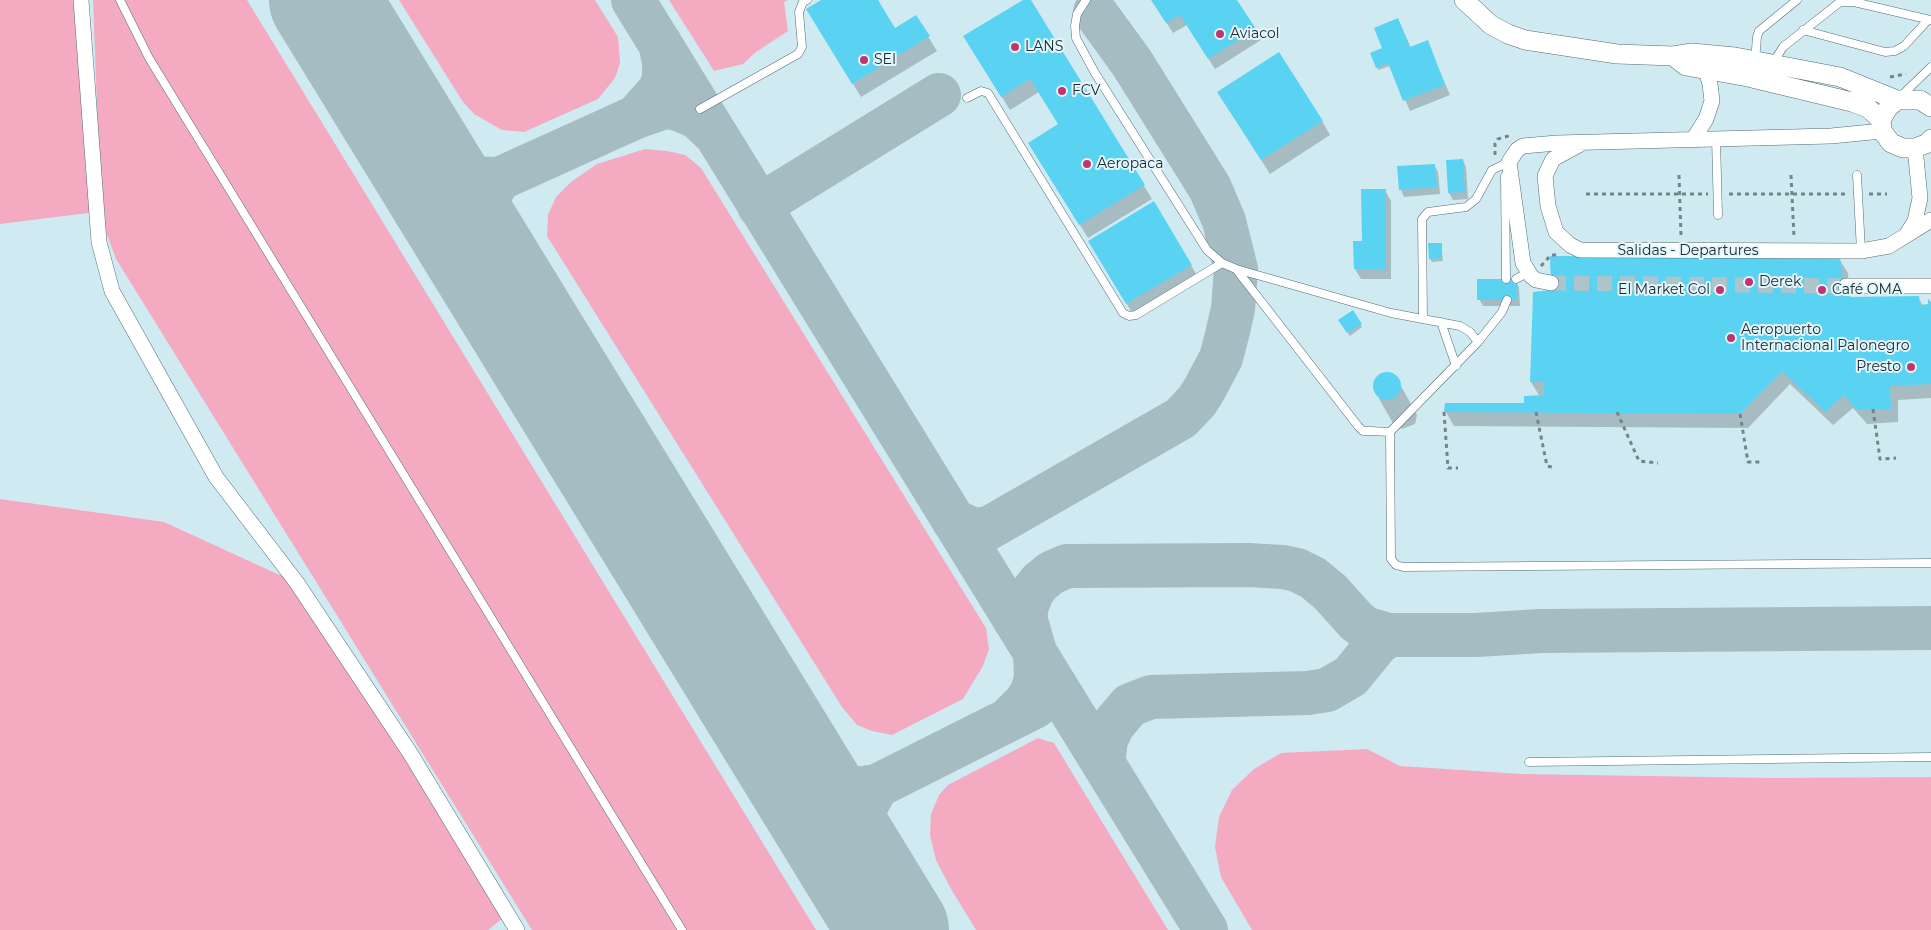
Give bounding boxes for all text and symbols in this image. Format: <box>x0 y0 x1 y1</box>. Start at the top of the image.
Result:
place label: Aviacol <box>1230 26 1280 42</box>
marker: Aviacol <box>1214 28 1226 40</box>
place label: LANS <box>1025 39 1063 55</box>
marker: LANS <box>1009 41 1021 53</box>
place label: SEI <box>874 52 896 68</box>
marker: SEI <box>858 54 870 66</box>
place label: FCV <box>1072 83 1100 99</box>
marker: FCV <box>1056 85 1068 97</box>
place label: Aeropaca <box>1097 156 1163 172</box>
marker: Aeropaca <box>1081 158 1093 170</box>
street label: Salidas - Departures <box>1617 243 1759 259</box>
place label: Derek <box>1759 274 1801 290</box>
marker: Derek <box>1743 276 1755 288</box>
place label: El Market Col <box>1618 282 1710 298</box>
place label: Café OMA <box>1832 282 1902 298</box>
marker: El Market Col <box>1714 284 1726 296</box>
marker: Café OMA <box>1816 284 1828 296</box>
place label: Aeropuerto Internacional Palonegro <box>1741 322 1910 354</box>
marker: Aeropuerto Internacional Palonegro <box>1725 332 1737 344</box>
place label: Presto <box>1856 359 1901 375</box>
marker: Presto <box>1905 361 1917 373</box>

